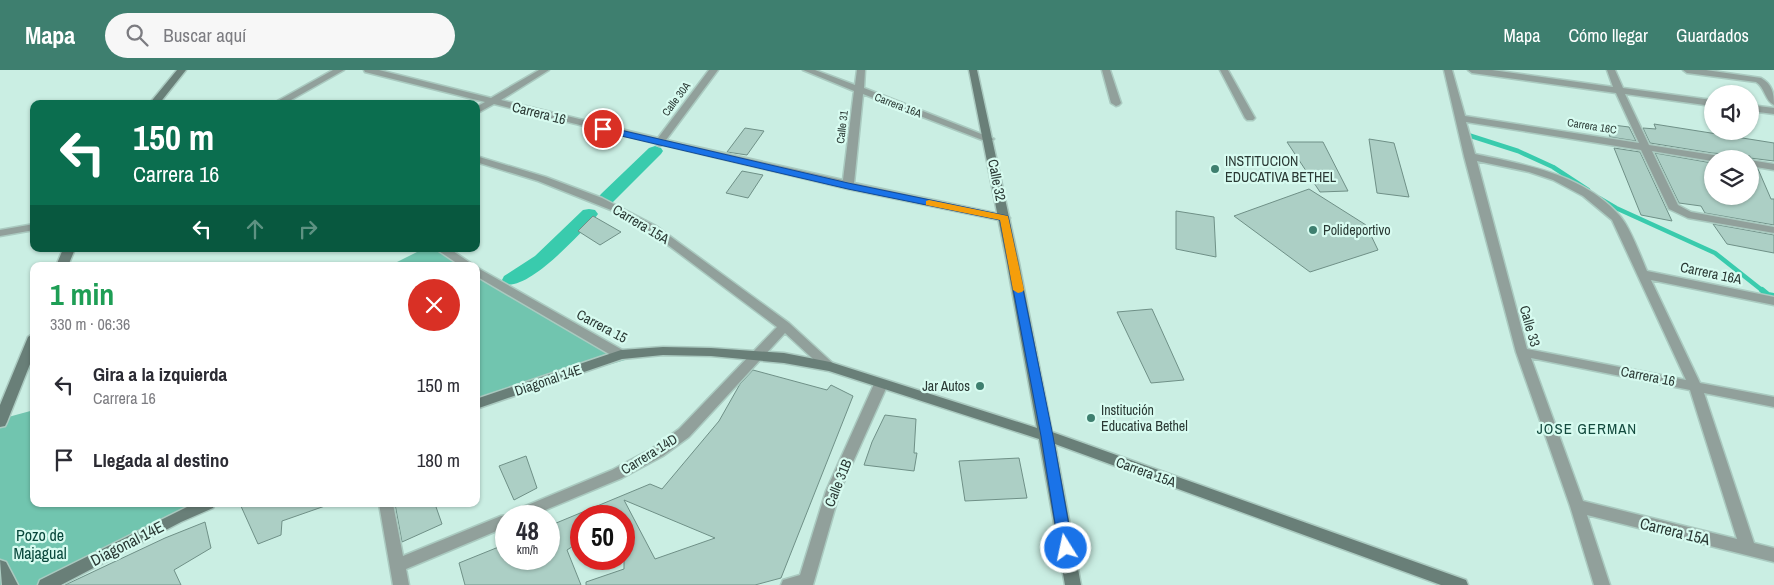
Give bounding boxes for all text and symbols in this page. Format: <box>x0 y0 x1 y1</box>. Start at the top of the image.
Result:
search box <box>105 13 455 58</box>
text: Mapa <box>25 19 75 51</box>
icon: search <box>123 21 151 49</box>
text: Buscar aquí <box>163 22 246 48</box>
text: Mapa <box>1503 23 1540 48</box>
text: Cómo llegar <box>1568 23 1648 48</box>
text: Guardados <box>1676 23 1749 48</box>
street label: Calle 30A <box>659 78 694 119</box>
map controls <box>1704 85 1759 205</box>
button: sound <box>1704 85 1759 140</box>
street label: Carrera 16A <box>873 90 924 121</box>
street label: Carrera 16 <box>510 98 568 128</box>
pin <box>582 108 624 150</box>
street label: Calle 31 <box>833 110 851 144</box>
text: 150 m <box>133 114 214 161</box>
icon: arrive <box>589 115 617 143</box>
street label: Carrera 16C <box>1566 115 1618 137</box>
icon: left <box>50 120 115 185</box>
button: layers <box>1704 150 1759 205</box>
place label: INSTITUCION EDUCATIVA BETHEL <box>1225 152 1337 186</box>
street label: Calle 32 <box>984 158 1010 202</box>
text: Carrera 16 <box>133 159 219 189</box>
marker: INSTITUCION EDUCATIVA BETHEL <box>1209 163 1221 175</box>
street label: Carrera 15A <box>610 200 673 248</box>
icon: left <box>188 215 216 243</box>
icon: ahead <box>241 215 269 243</box>
icon: right <box>294 215 322 243</box>
place label: Polideportivo <box>1323 221 1391 239</box>
marker: Polideportivo <box>1307 224 1319 236</box>
street label: Carrera 16A <box>1679 258 1744 288</box>
text: 1 min <box>50 274 114 314</box>
button: close <box>408 279 460 331</box>
street label: Calle 33 <box>1516 303 1544 349</box>
street label: Carrera 15 <box>574 305 630 347</box>
text: 330 m · 06:36 <box>50 313 130 335</box>
street label: Diagonal 14E <box>512 360 584 400</box>
text: Gira a la izquierda <box>93 361 227 387</box>
street label: Carrera 16 <box>1619 362 1677 390</box>
icon: left <box>50 371 78 399</box>
text: 150 m <box>417 372 460 398</box>
place label: Jar Autos <box>922 377 970 395</box>
marker: Jar Autos <box>974 380 986 392</box>
text: Carrera 16 <box>93 387 156 409</box>
place label: Institución Educativa Bethel <box>1101 401 1188 435</box>
marker: Institución Educativa Bethel <box>1085 412 1097 424</box>
district label: JOSE GERMAN <box>1537 418 1637 439</box>
street label: Carrera 14D <box>617 430 681 478</box>
icon: arrive <box>50 446 78 474</box>
text: Llegada al destino <box>93 447 229 473</box>
text: 180 m <box>417 447 460 473</box>
street label: Carrera 15A <box>1114 453 1179 491</box>
street label: Calle 31B <box>820 456 856 509</box>
speed limit sign: 50 <box>570 505 635 570</box>
street label: Carrera 15A <box>1638 512 1713 550</box>
text: 48 <box>516 514 539 548</box>
street label: Diagonal 14E <box>87 515 167 571</box>
position arrow <box>1039 521 1091 573</box>
park label: Pozo de Majagual <box>13 524 67 564</box>
text: km/h <box>517 542 538 558</box>

